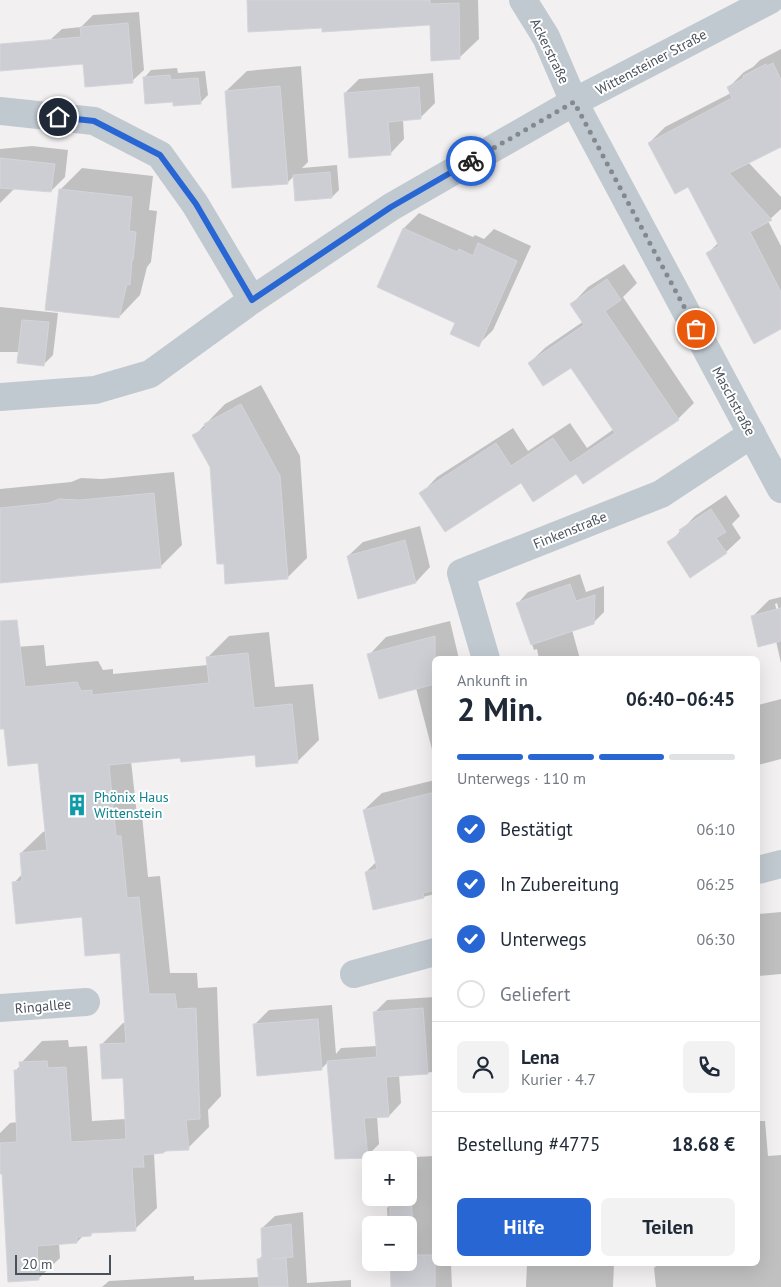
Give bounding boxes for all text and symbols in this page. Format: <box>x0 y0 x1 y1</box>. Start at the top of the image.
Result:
street label: Ackerstraße <box>526 15 574 87</box>
street label: Wittensteiner Straße <box>592 25 710 99</box>
pin <box>37 96 79 138</box>
icon: home <box>44 103 72 131</box>
courier <box>446 136 496 186</box>
icon: bike <box>457 147 485 175</box>
pin <box>675 308 717 350</box>
icon: bag <box>682 315 710 343</box>
street label: Maschstraße <box>708 363 760 439</box>
street label: Finkenstraße <box>531 507 609 553</box>
text: Ankunft in <box>457 670 528 690</box>
text: 06:40–06:45 <box>626 687 735 711</box>
text: 2 Min. <box>457 688 543 730</box>
text: Unterwegs · 110 m <box>457 768 586 788</box>
place label: Phönix Haus Wittenstein <box>94 788 169 822</box>
building icon: Phönix Haus Wittenstein <box>64 792 90 818</box>
icon: check <box>457 815 485 843</box>
text: Bestätigt <box>500 817 573 841</box>
text: 06:10 <box>697 819 735 839</box>
icon: check <box>457 870 485 898</box>
text: In Zubereitung <box>500 872 619 896</box>
text: 06:25 <box>697 874 735 894</box>
icon: check <box>457 925 485 953</box>
text: Unterwegs <box>500 927 587 951</box>
text: 06:30 <box>697 929 735 949</box>
text: Geliefert <box>500 982 571 1006</box>
street label: Ringallee <box>14 995 72 1017</box>
button: person <box>457 1041 509 1093</box>
button: phone <box>683 1041 735 1093</box>
text: Lena <box>521 1045 560 1069</box>
text: Kurier · 4.7 <box>521 1069 596 1089</box>
text: Bestellung #4775 <box>457 1132 600 1156</box>
text: 18.68 € <box>672 1132 735 1156</box>
map controls <box>362 1151 417 1271</box>
button: + <box>362 1151 417 1206</box>
button: Hilfe <box>457 1198 591 1256</box>
button: Teilen <box>601 1198 735 1256</box>
button: − <box>362 1216 417 1271</box>
scale bar <box>15 1252 111 1275</box>
text: 20 m <box>22 1255 52 1273</box>

